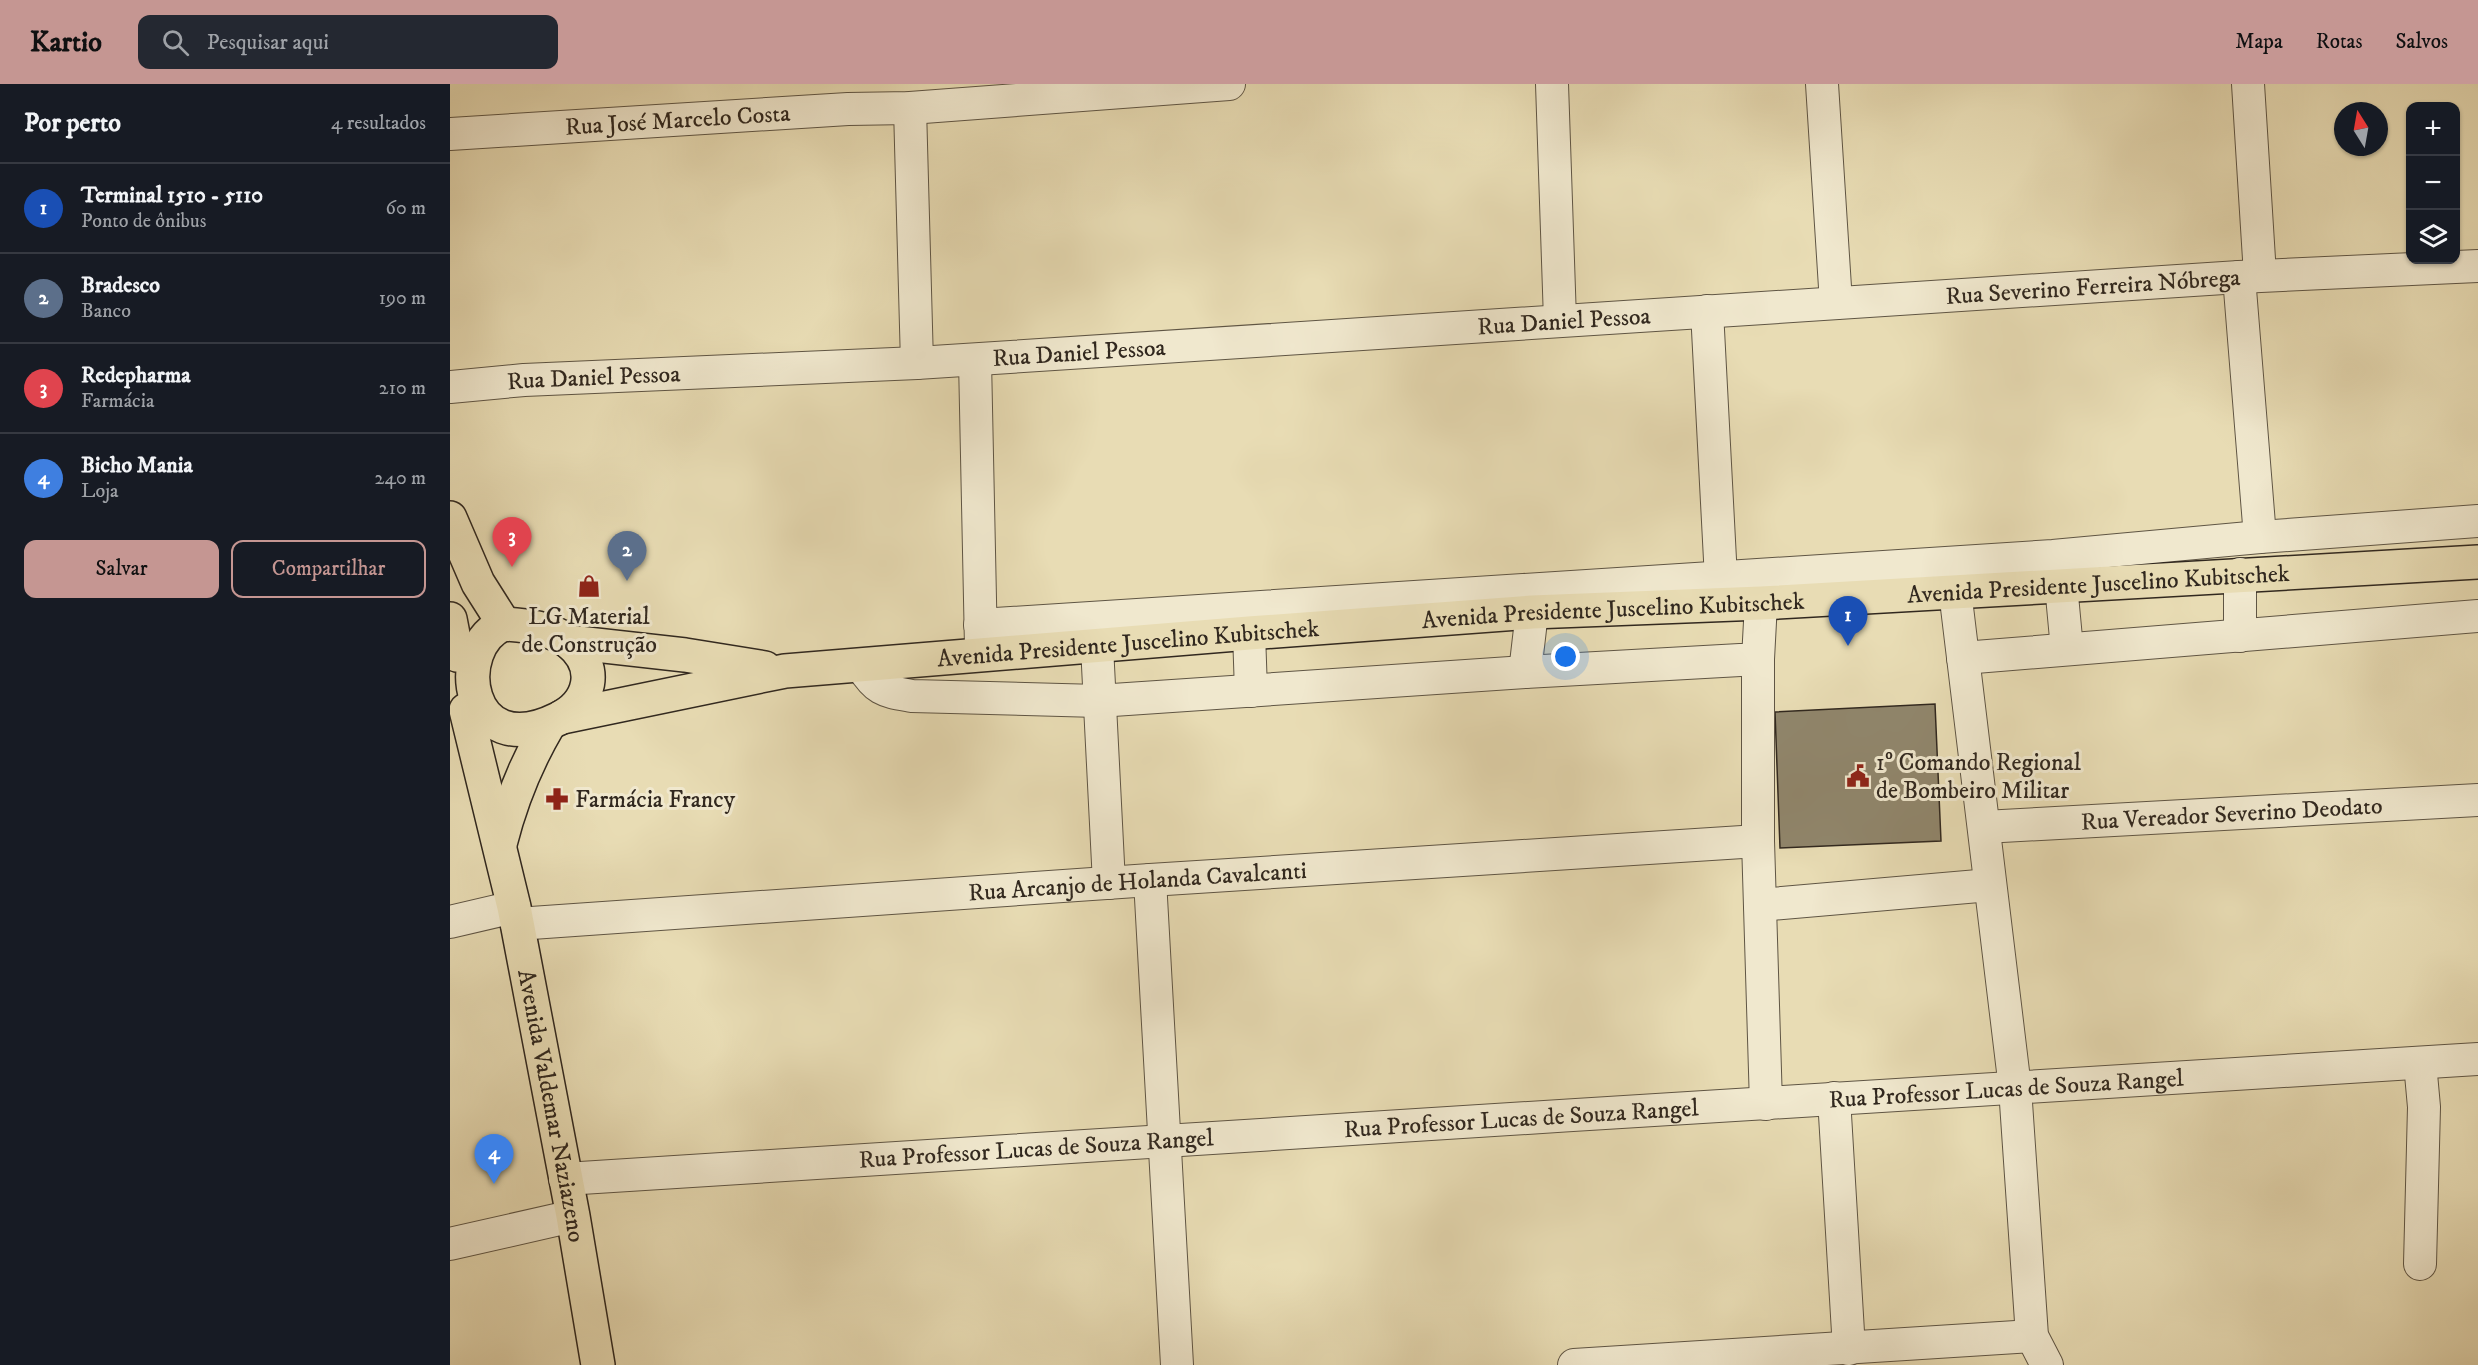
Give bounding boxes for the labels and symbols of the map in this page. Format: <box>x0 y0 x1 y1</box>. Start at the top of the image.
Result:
street label: Rua José Marcelo Costa <box>564 99 792 143</box>
north arrow <box>2334 102 2388 156</box>
street label: Rua Severino Ferreira Nóbrega <box>1944 263 2242 312</box>
street label: Rua Daniel Pessoa <box>1476 301 1652 343</box>
street label: Rua Daniel Pessoa <box>991 333 1167 374</box>
street label: Rua Daniel Pessoa <box>506 359 682 398</box>
pin: 3 <box>492 518 532 567</box>
pin: 2 <box>608 532 646 581</box>
street label: Avenida Presidente Juscelino Kubitschek <box>1906 559 2291 611</box>
shop icon: LG Material de Construção <box>576 573 602 599</box>
street label: Avenida Presidente Juscelino Kubitschek <box>1421 587 1805 636</box>
pin: 1 <box>1828 596 1868 646</box>
place label: LG Material de Construção <box>521 602 657 660</box>
street label: Avenida Presidente Juscelino Kubitschek <box>936 614 1320 674</box>
your location <box>1551 642 1580 671</box>
place label: 1º Comando Regional de Bombeiro Militar <box>1876 748 2082 806</box>
public building icon: 1º Comando Regional de Bombeiro Militar <box>1845 763 1871 789</box>
place label: Farmácia Francy <box>575 785 736 815</box>
pharmacy icon: Farmácia Francy <box>544 786 570 812</box>
street label: Rua Vereador Severino Deodato <box>2080 791 2383 838</box>
street label: Rua Arcanjo de Holanda Cavalcanti <box>967 856 1308 909</box>
street label: Avenida Valdemar Naziazeno <box>510 967 591 1245</box>
street label: Rua Professor Lucas de Souza Rangel <box>1828 1064 2185 1115</box>
street label: Rua Professor Lucas de Souza Rangel <box>1343 1093 1700 1145</box>
street label: Rua Professor Lucas de Souza Rangel <box>858 1123 1215 1176</box>
pin: 4 <box>474 1134 513 1184</box>

